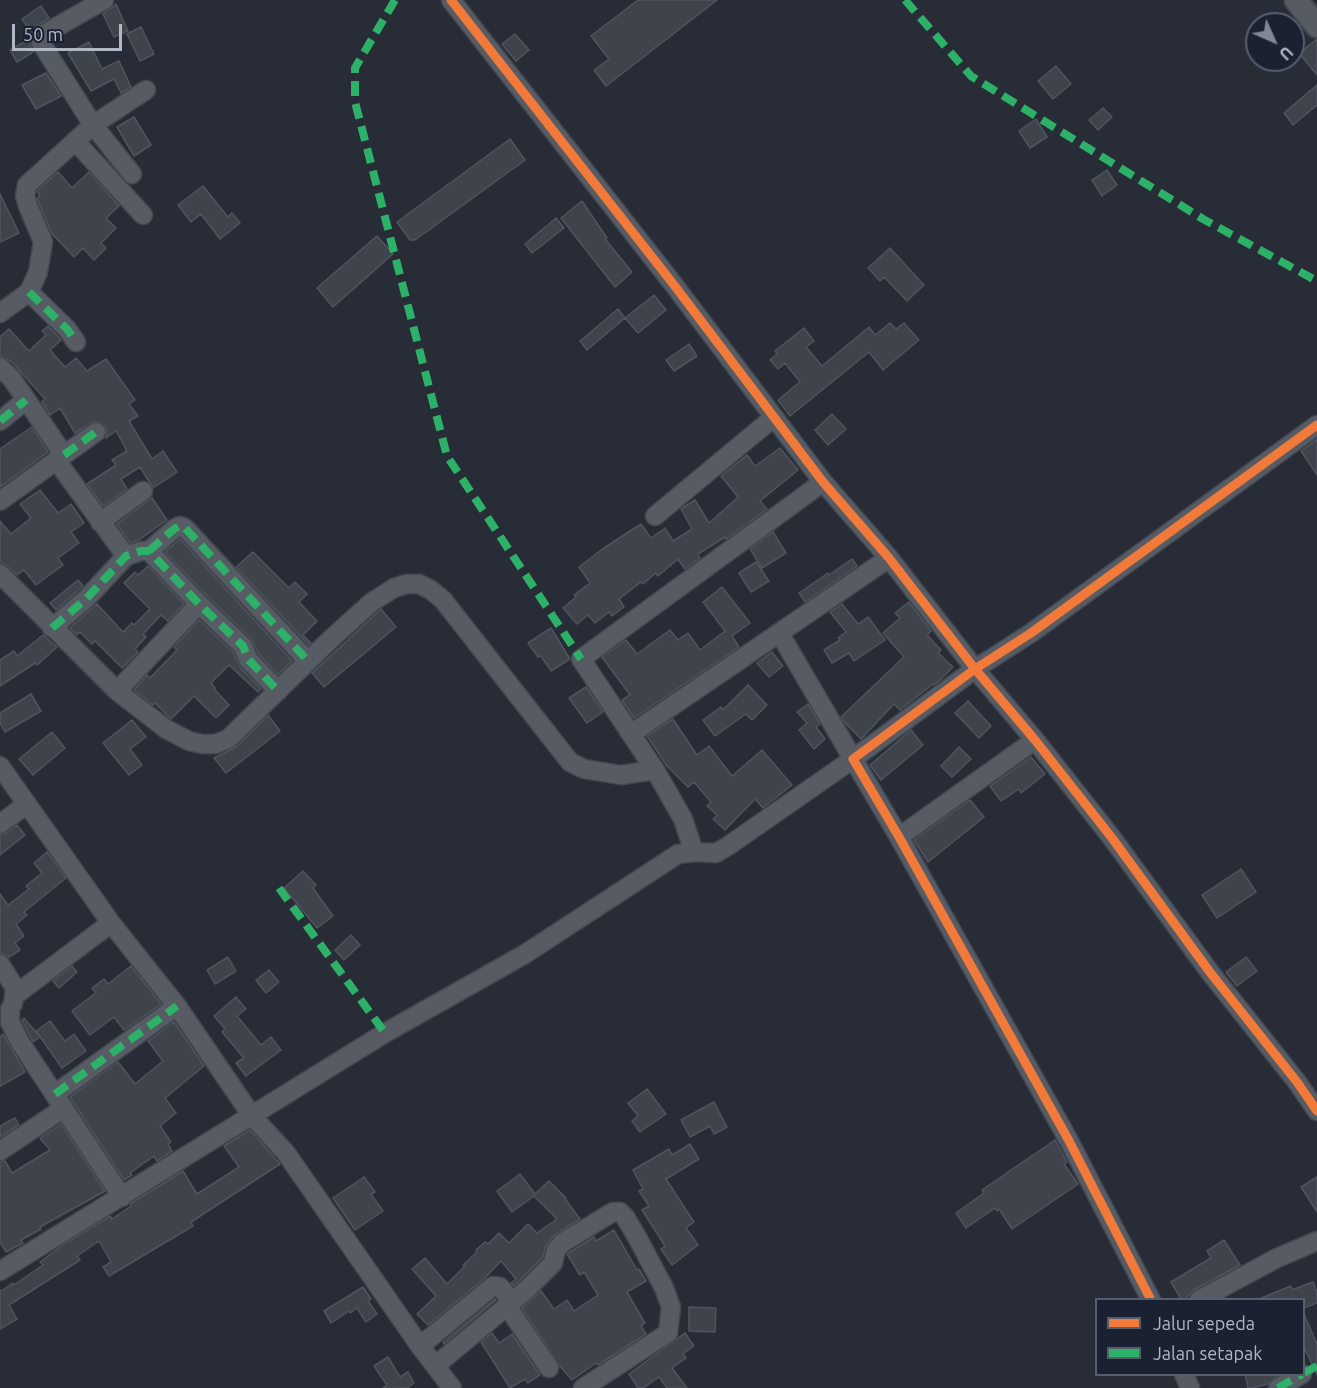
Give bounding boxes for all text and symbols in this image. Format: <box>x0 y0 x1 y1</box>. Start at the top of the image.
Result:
scale bar <box>15 12 124 50</box>
north arrow <box>1245 12 1305 72</box>
text: 50 m <box>23 24 63 44</box>
text: U <box>1276 43 1297 64</box>
legend <box>1095 1298 1305 1376</box>
text: Jalur sepeda <box>1153 1313 1255 1333</box>
text: Jalan setapak <box>1153 1343 1262 1363</box>

